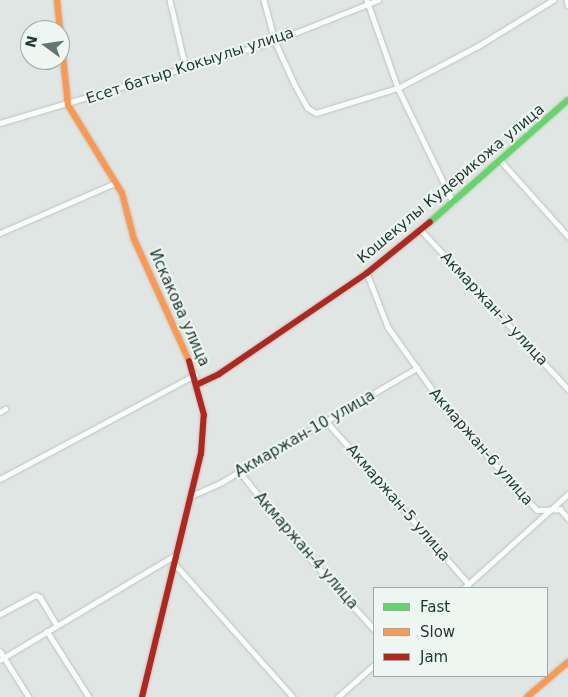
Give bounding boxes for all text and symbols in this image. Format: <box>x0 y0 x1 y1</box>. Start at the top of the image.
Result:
north arrow <box>20 20 70 70</box>
street label: Есет батыр Кокыулы улица <box>84 24 296 108</box>
text: N <box>22 34 41 49</box>
street label: Кошекулы Кудерикожа улица <box>354 100 548 268</box>
street label: Искакова улица <box>145 247 213 369</box>
street label: Акмаржан-7 улица <box>437 248 551 370</box>
street label: Акмаржан-6 улица <box>425 385 537 509</box>
street label: Акмаржан-10 улица <box>232 387 378 481</box>
street label: Акмаржан-5 улица <box>342 441 454 565</box>
street label: Акмаржан-4 улица <box>250 489 362 613</box>
legend <box>373 587 548 677</box>
text: Fast <box>420 598 450 616</box>
text: Slow <box>420 623 455 641</box>
text: Jam <box>420 648 448 666</box>

